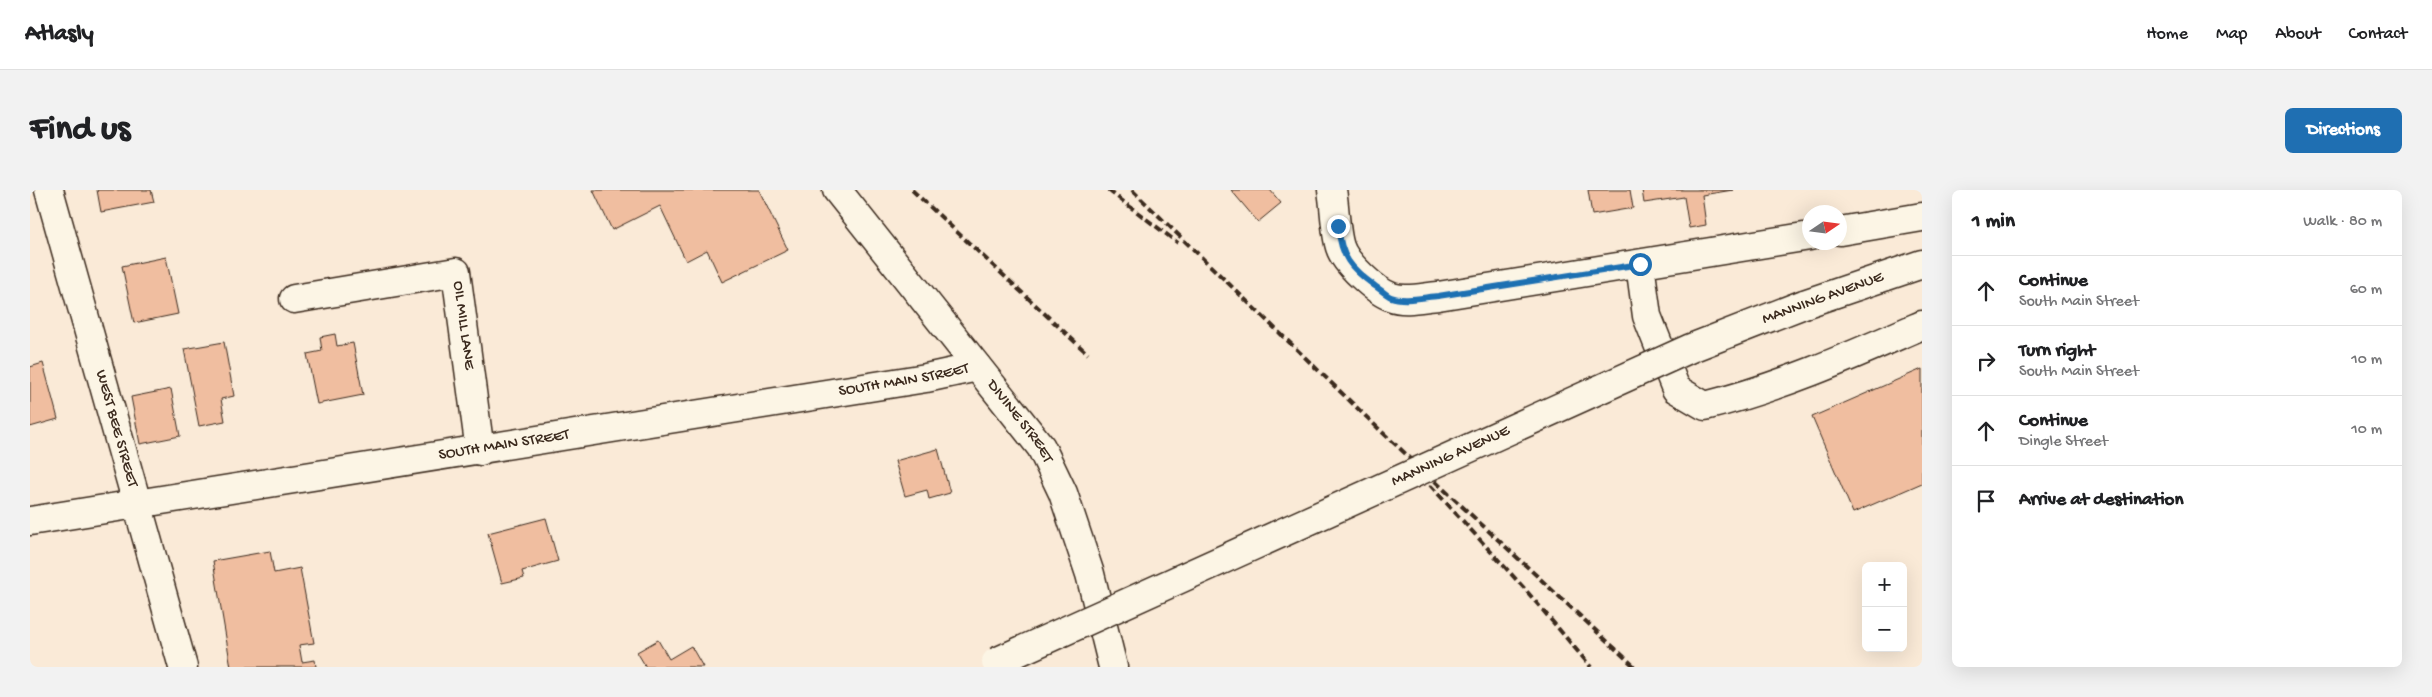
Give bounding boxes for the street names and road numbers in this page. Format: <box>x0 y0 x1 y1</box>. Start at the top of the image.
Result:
street label: MANNING AVENUE <box>1760 268 1887 330</box>
street label: OIL MILL LANE <box>448 280 479 372</box>
street label: SOUTH MAIN STREET <box>837 359 972 401</box>
street label: WEST BEE STREET <box>91 368 142 490</box>
street label: DIVINE STREET <box>981 375 1057 467</box>
street label: MANNING AVENUE <box>1389 421 1514 491</box>
street label: SOUTH MAIN STREET <box>437 425 572 465</box>

